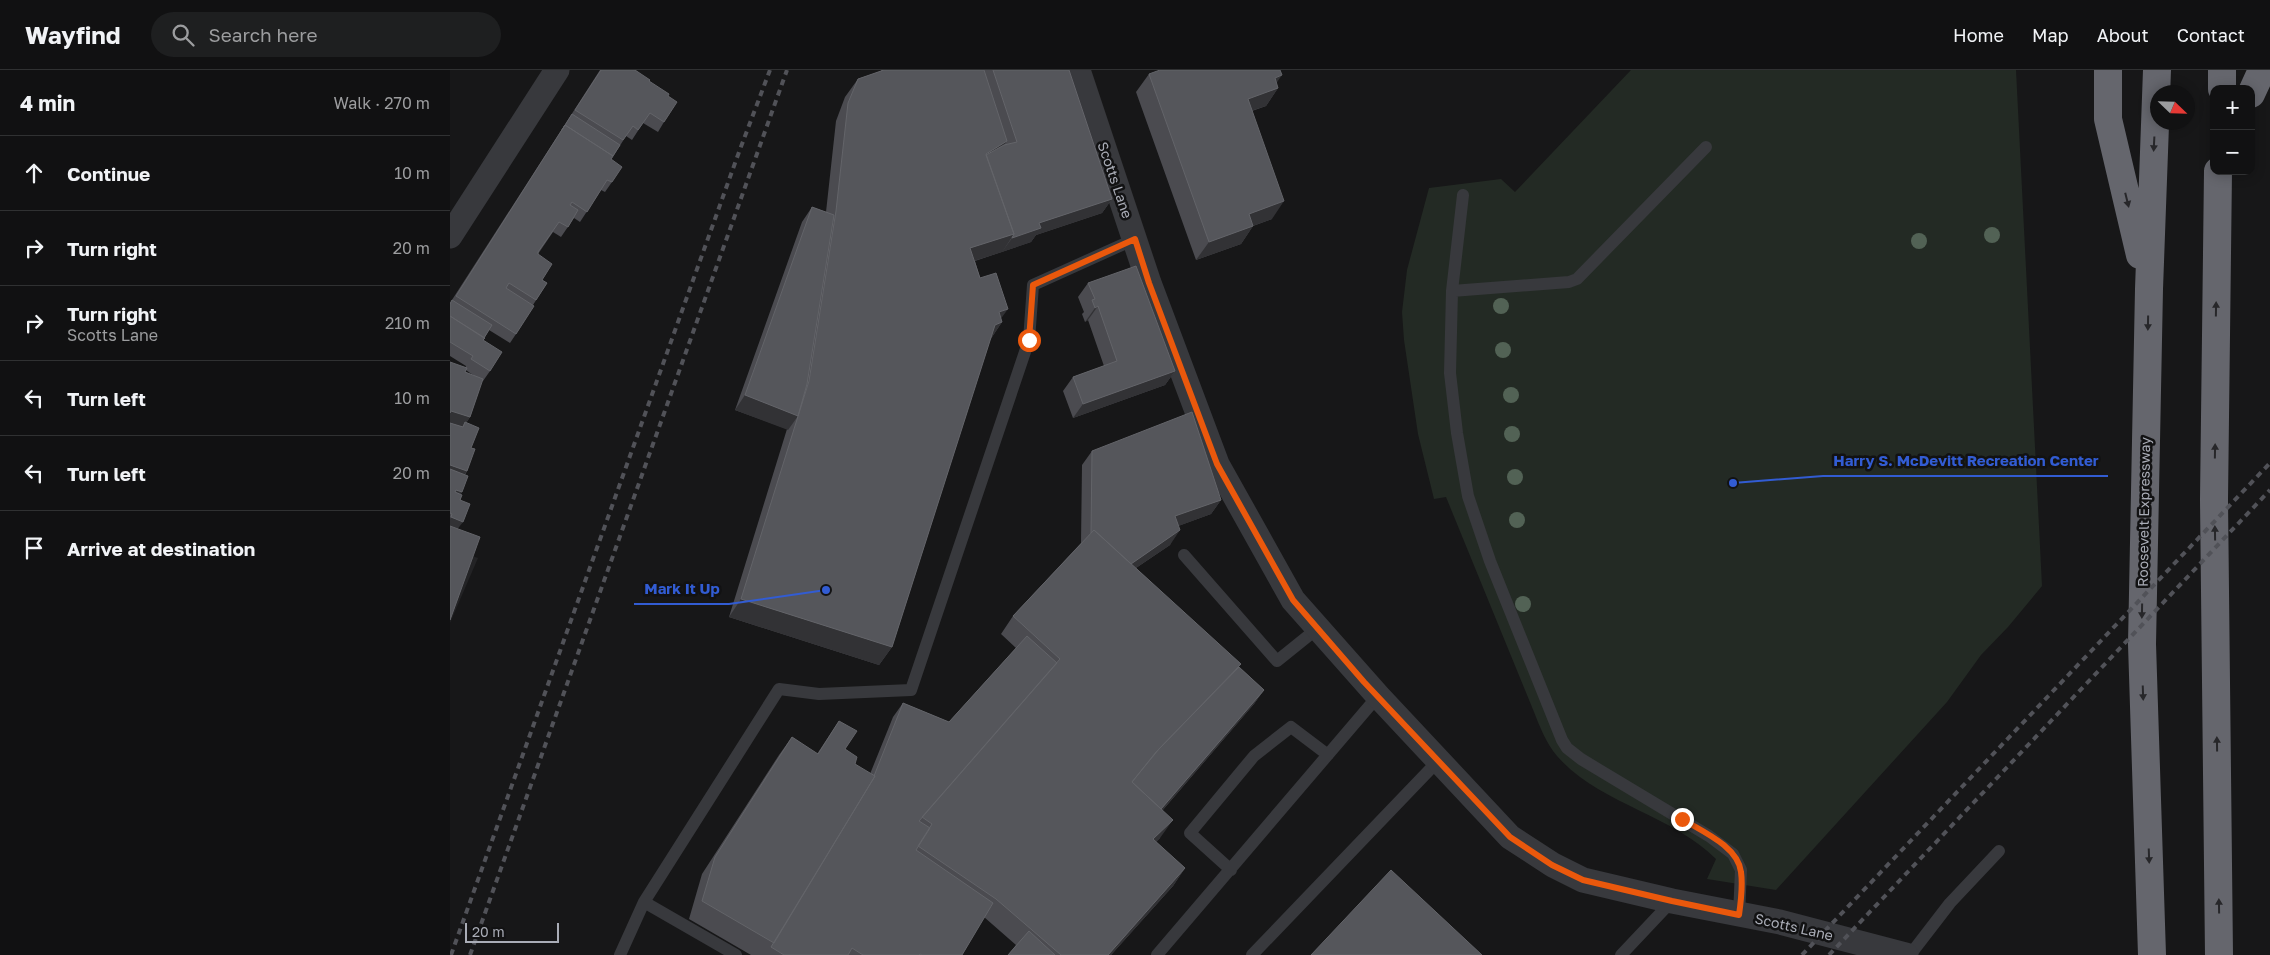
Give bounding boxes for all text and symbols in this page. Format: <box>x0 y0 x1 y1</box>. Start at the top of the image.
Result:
search box <box>151 12 501 57</box>
text: Wayfind <box>25 20 121 49</box>
icon: search <box>169 21 197 49</box>
text: Search here <box>209 23 317 46</box>
text: Home <box>1953 24 2004 46</box>
text: Map <box>2032 24 2069 46</box>
text: About <box>2097 24 2149 46</box>
text: Contact <box>2177 24 2245 46</box>
north arrow <box>2150 85 2195 130</box>
map controls <box>2210 85 2255 175</box>
button: + <box>2210 85 2255 130</box>
text: 4 min <box>20 90 75 116</box>
text: Walk · 270 m <box>333 93 430 113</box>
button: − <box>2210 130 2255 175</box>
one-way arrow <box>2150 136 2158 152</box>
street label: Scotts Lane <box>1094 139 1136 220</box>
icon: ahead <box>20 159 48 187</box>
text: Continue <box>67 162 150 185</box>
text: 10 m <box>394 163 430 183</box>
one-way arrow <box>2123 193 2131 208</box>
icon: right <box>20 234 48 262</box>
text: Turn right <box>67 237 157 260</box>
text: 20 m <box>393 238 430 258</box>
one-way arrow <box>2212 300 2220 316</box>
text: Turn right <box>67 302 157 325</box>
icon: right <box>20 309 48 337</box>
text: 210 m <box>385 313 430 333</box>
one-way arrow <box>2144 316 2152 332</box>
text: Scotts Lane <box>67 325 158 345</box>
route start <box>1018 329 1041 352</box>
icon: left <box>20 384 48 412</box>
text: Turn left <box>67 387 146 410</box>
text: 10 m <box>394 388 430 408</box>
street label: Roosevelt Expressway <box>2134 437 2153 587</box>
one-way arrow <box>2211 443 2219 459</box>
callout: Harry S. McDevitt Recreation Center <box>1823 446 2108 476</box>
text: Harry S. McDevitt Recreation Center <box>1833 451 2099 469</box>
icon: left <box>20 459 48 487</box>
text: Turn left <box>67 462 146 485</box>
text: 20 m <box>393 463 430 483</box>
one-way arrow <box>2211 525 2219 541</box>
icon: arrive <box>20 534 48 562</box>
text: Arrive at destination <box>67 537 255 560</box>
callout: Mark It Up <box>634 574 729 604</box>
text: Mark It Up <box>644 579 720 597</box>
one-way arrow <box>2138 603 2146 619</box>
one-way arrow <box>2140 685 2148 701</box>
one-way arrow <box>2213 736 2221 752</box>
route end <box>1671 808 1694 831</box>
one-way arrow <box>2145 848 2153 864</box>
one-way arrow <box>2215 898 2223 914</box>
street label: Scotts Lane <box>1753 909 1835 944</box>
scale bar <box>465 920 559 943</box>
text: 20 m <box>472 923 505 940</box>

